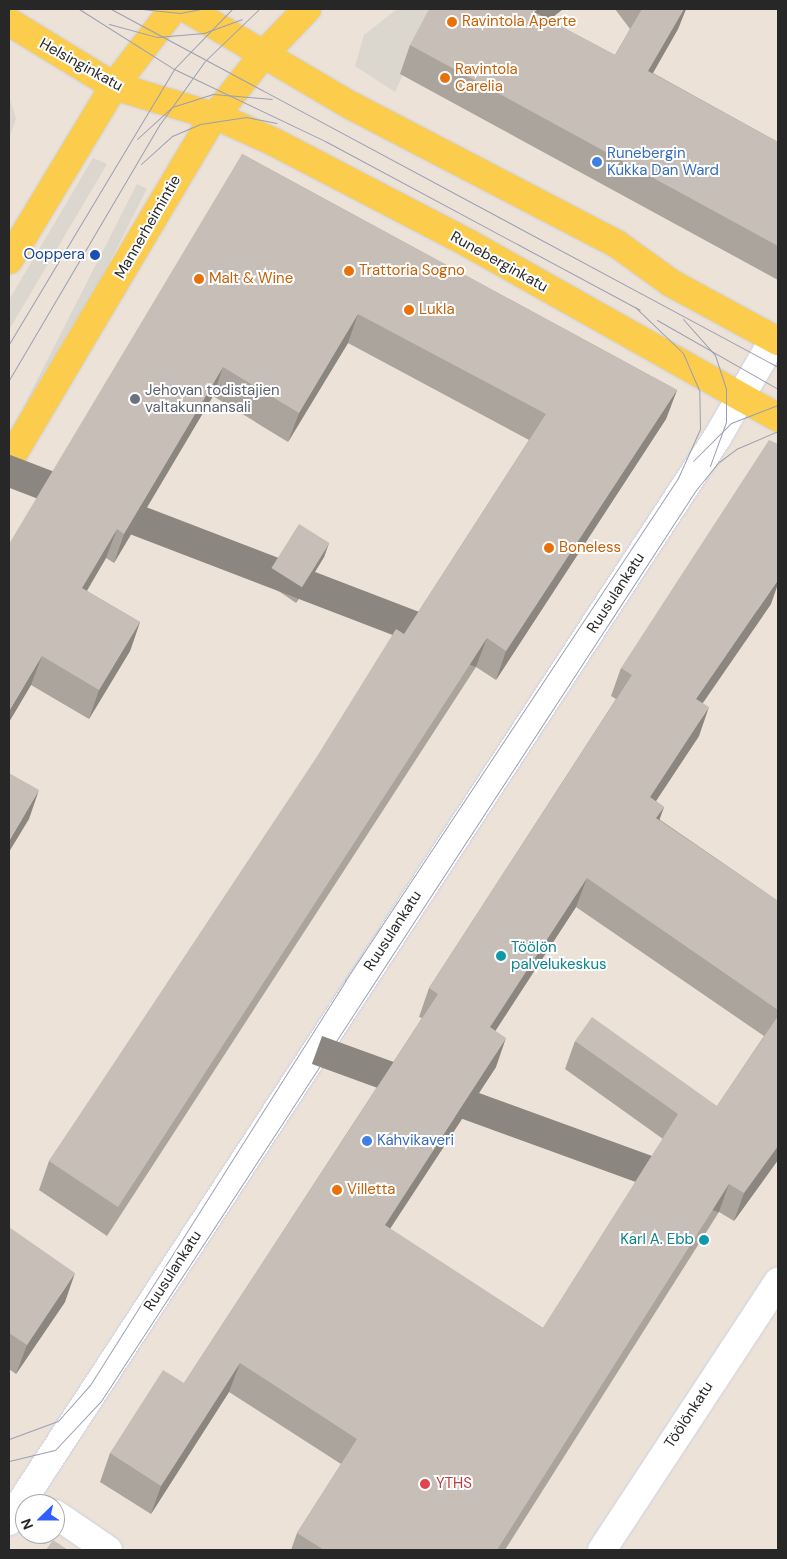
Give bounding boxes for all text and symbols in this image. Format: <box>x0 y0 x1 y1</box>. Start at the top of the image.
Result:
place label: Ravintola Aperte <box>462 13 576 31</box>
marker: Ravintola Aperte <box>446 16 458 28</box>
street label: Helsinginkatu <box>36 35 126 95</box>
place label: Ravintola Carelia <box>455 60 518 95</box>
marker: Ravintola Carelia <box>439 72 451 84</box>
place label: Runebergin Kukka Dan Ward <box>607 144 719 179</box>
marker: Runebergin Kukka Dan Ward <box>591 156 603 168</box>
street label: Mannerheimintie <box>111 172 185 282</box>
street label: Runeberginkatu <box>447 228 551 296</box>
place label: Ooppera <box>23 246 85 264</box>
marker: Ooppera <box>89 249 101 261</box>
place label: Trattoria Sogno <box>359 262 465 280</box>
marker: Trattoria Sogno <box>343 265 355 277</box>
place label: Malt & Wine <box>209 270 293 288</box>
marker: Malt & Wine <box>193 273 205 285</box>
place label: Lukla <box>419 301 455 319</box>
marker: Lukla <box>403 304 415 316</box>
place label: Jehovan todistajien valtakunnansali <box>145 381 280 416</box>
marker: Jehovan todistajien valtakunnansali <box>129 393 141 405</box>
place label: Boneless <box>559 539 621 557</box>
marker: Boneless <box>543 542 555 554</box>
street label: Ruusulankatu <box>583 549 649 637</box>
street label: Ruusulankatu <box>360 887 426 975</box>
place label: Töölön palvelukeskus <box>511 938 607 973</box>
marker: Töölön palvelukeskus <box>495 950 507 962</box>
place label: Kahvikaveri <box>377 1132 454 1150</box>
marker: Kahvikaveri <box>361 1135 373 1147</box>
place label: Villetta <box>347 1181 396 1199</box>
marker: Villetta <box>331 1184 343 1196</box>
street label: Ruusulankatu <box>140 1227 206 1315</box>
place label: Karl A. Ebb <box>620 1231 694 1249</box>
marker: Karl A. Ebb <box>698 1234 710 1246</box>
street label: Töölönkatu <box>661 1378 717 1452</box>
place label: YTHS <box>436 1475 472 1493</box>
marker: YTHS <box>418 1477 432 1491</box>
north arrow <box>15 1494 65 1544</box>
text: N <box>17 1516 37 1532</box>

